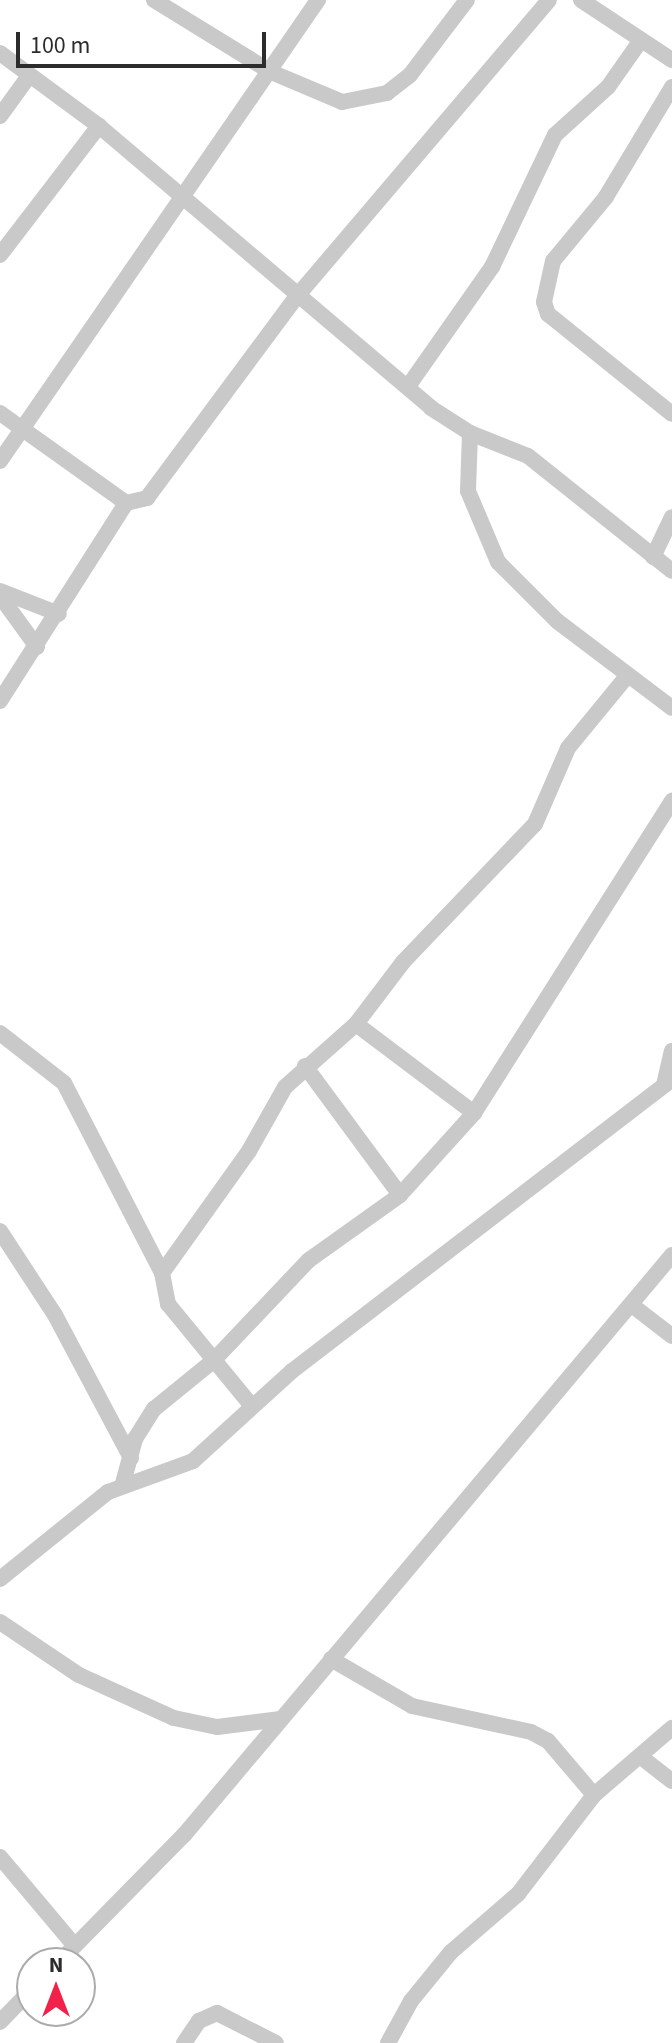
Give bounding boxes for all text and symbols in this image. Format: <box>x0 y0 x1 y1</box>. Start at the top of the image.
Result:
scale bar <box>20 16 270 66</box>
text: 100 m <box>30 28 90 63</box>
north arrow <box>16 1947 96 2027</box>
text: N <box>49 1949 63 1981</box>

